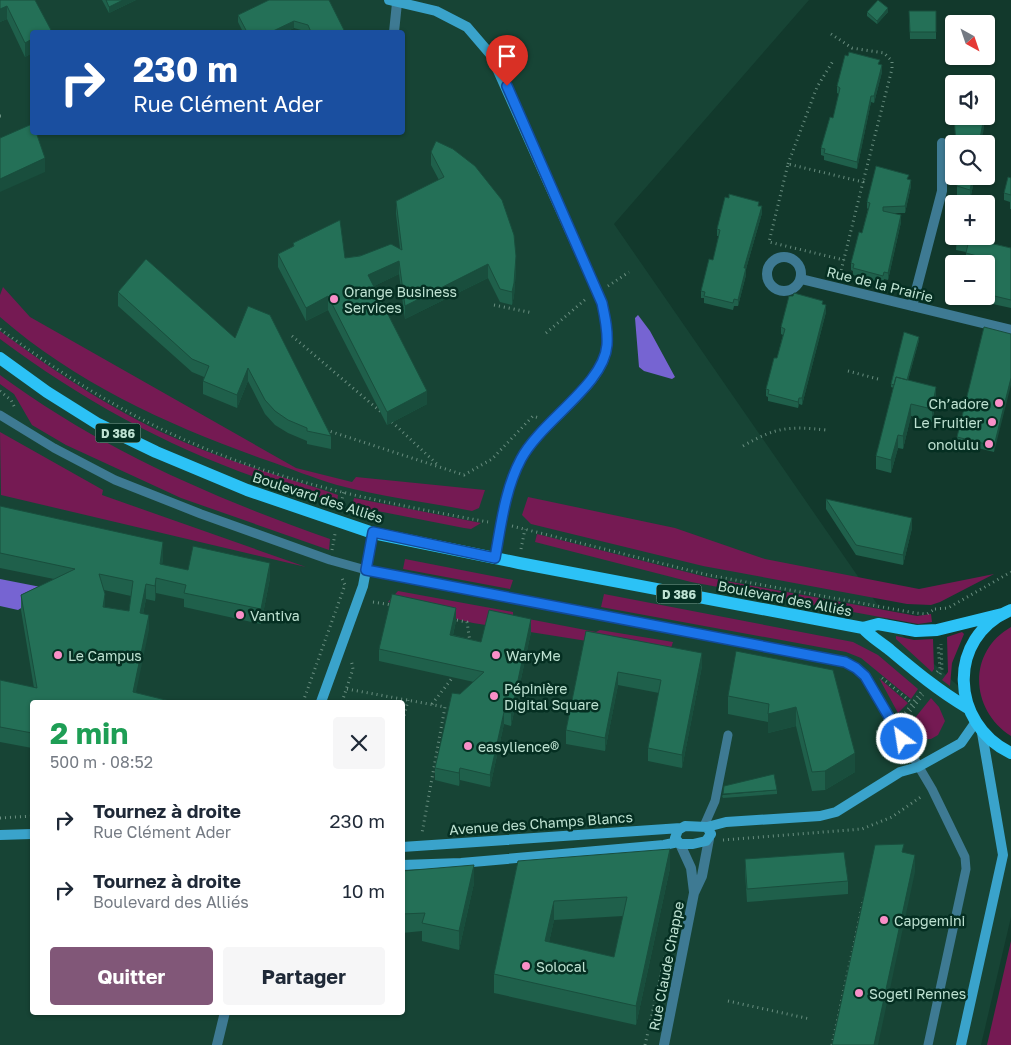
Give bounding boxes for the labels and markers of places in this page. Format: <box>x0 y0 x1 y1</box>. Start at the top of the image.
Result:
pin <box>486 35 528 86</box>
place label: Orange Business Services <box>344 283 457 316</box>
marker: Orange Business Services <box>328 293 340 305</box>
place label: Ch’adore <box>928 395 989 412</box>
marker: Ch’adore <box>993 397 1005 409</box>
place label: Le Fruitier <box>914 414 983 431</box>
marker: Le Fruitier <box>986 416 998 428</box>
place label: onolulu <box>928 436 979 453</box>
marker: onolulu <box>983 438 995 450</box>
place label: Vantiva <box>250 607 300 624</box>
marker: Vantiva <box>234 609 246 621</box>
place label: Le Campus <box>68 647 142 664</box>
place label: WaryMe <box>506 647 561 664</box>
marker: Le Campus <box>52 649 64 661</box>
marker: WaryMe <box>490 649 502 661</box>
place label: Pépinière Digital Square <box>504 680 599 713</box>
marker: Pépinière Digital Square <box>488 690 500 702</box>
place label: easylience® <box>478 738 559 755</box>
marker: easylience® <box>462 740 474 752</box>
place label: Capgemini <box>894 912 965 929</box>
marker: Capgemini <box>878 914 890 926</box>
place label: Solocal <box>536 958 586 975</box>
marker: Solocal <box>520 960 532 972</box>
place label: Sogeti Rennes <box>869 985 966 1002</box>
marker: Sogeti Rennes <box>853 987 865 999</box>

